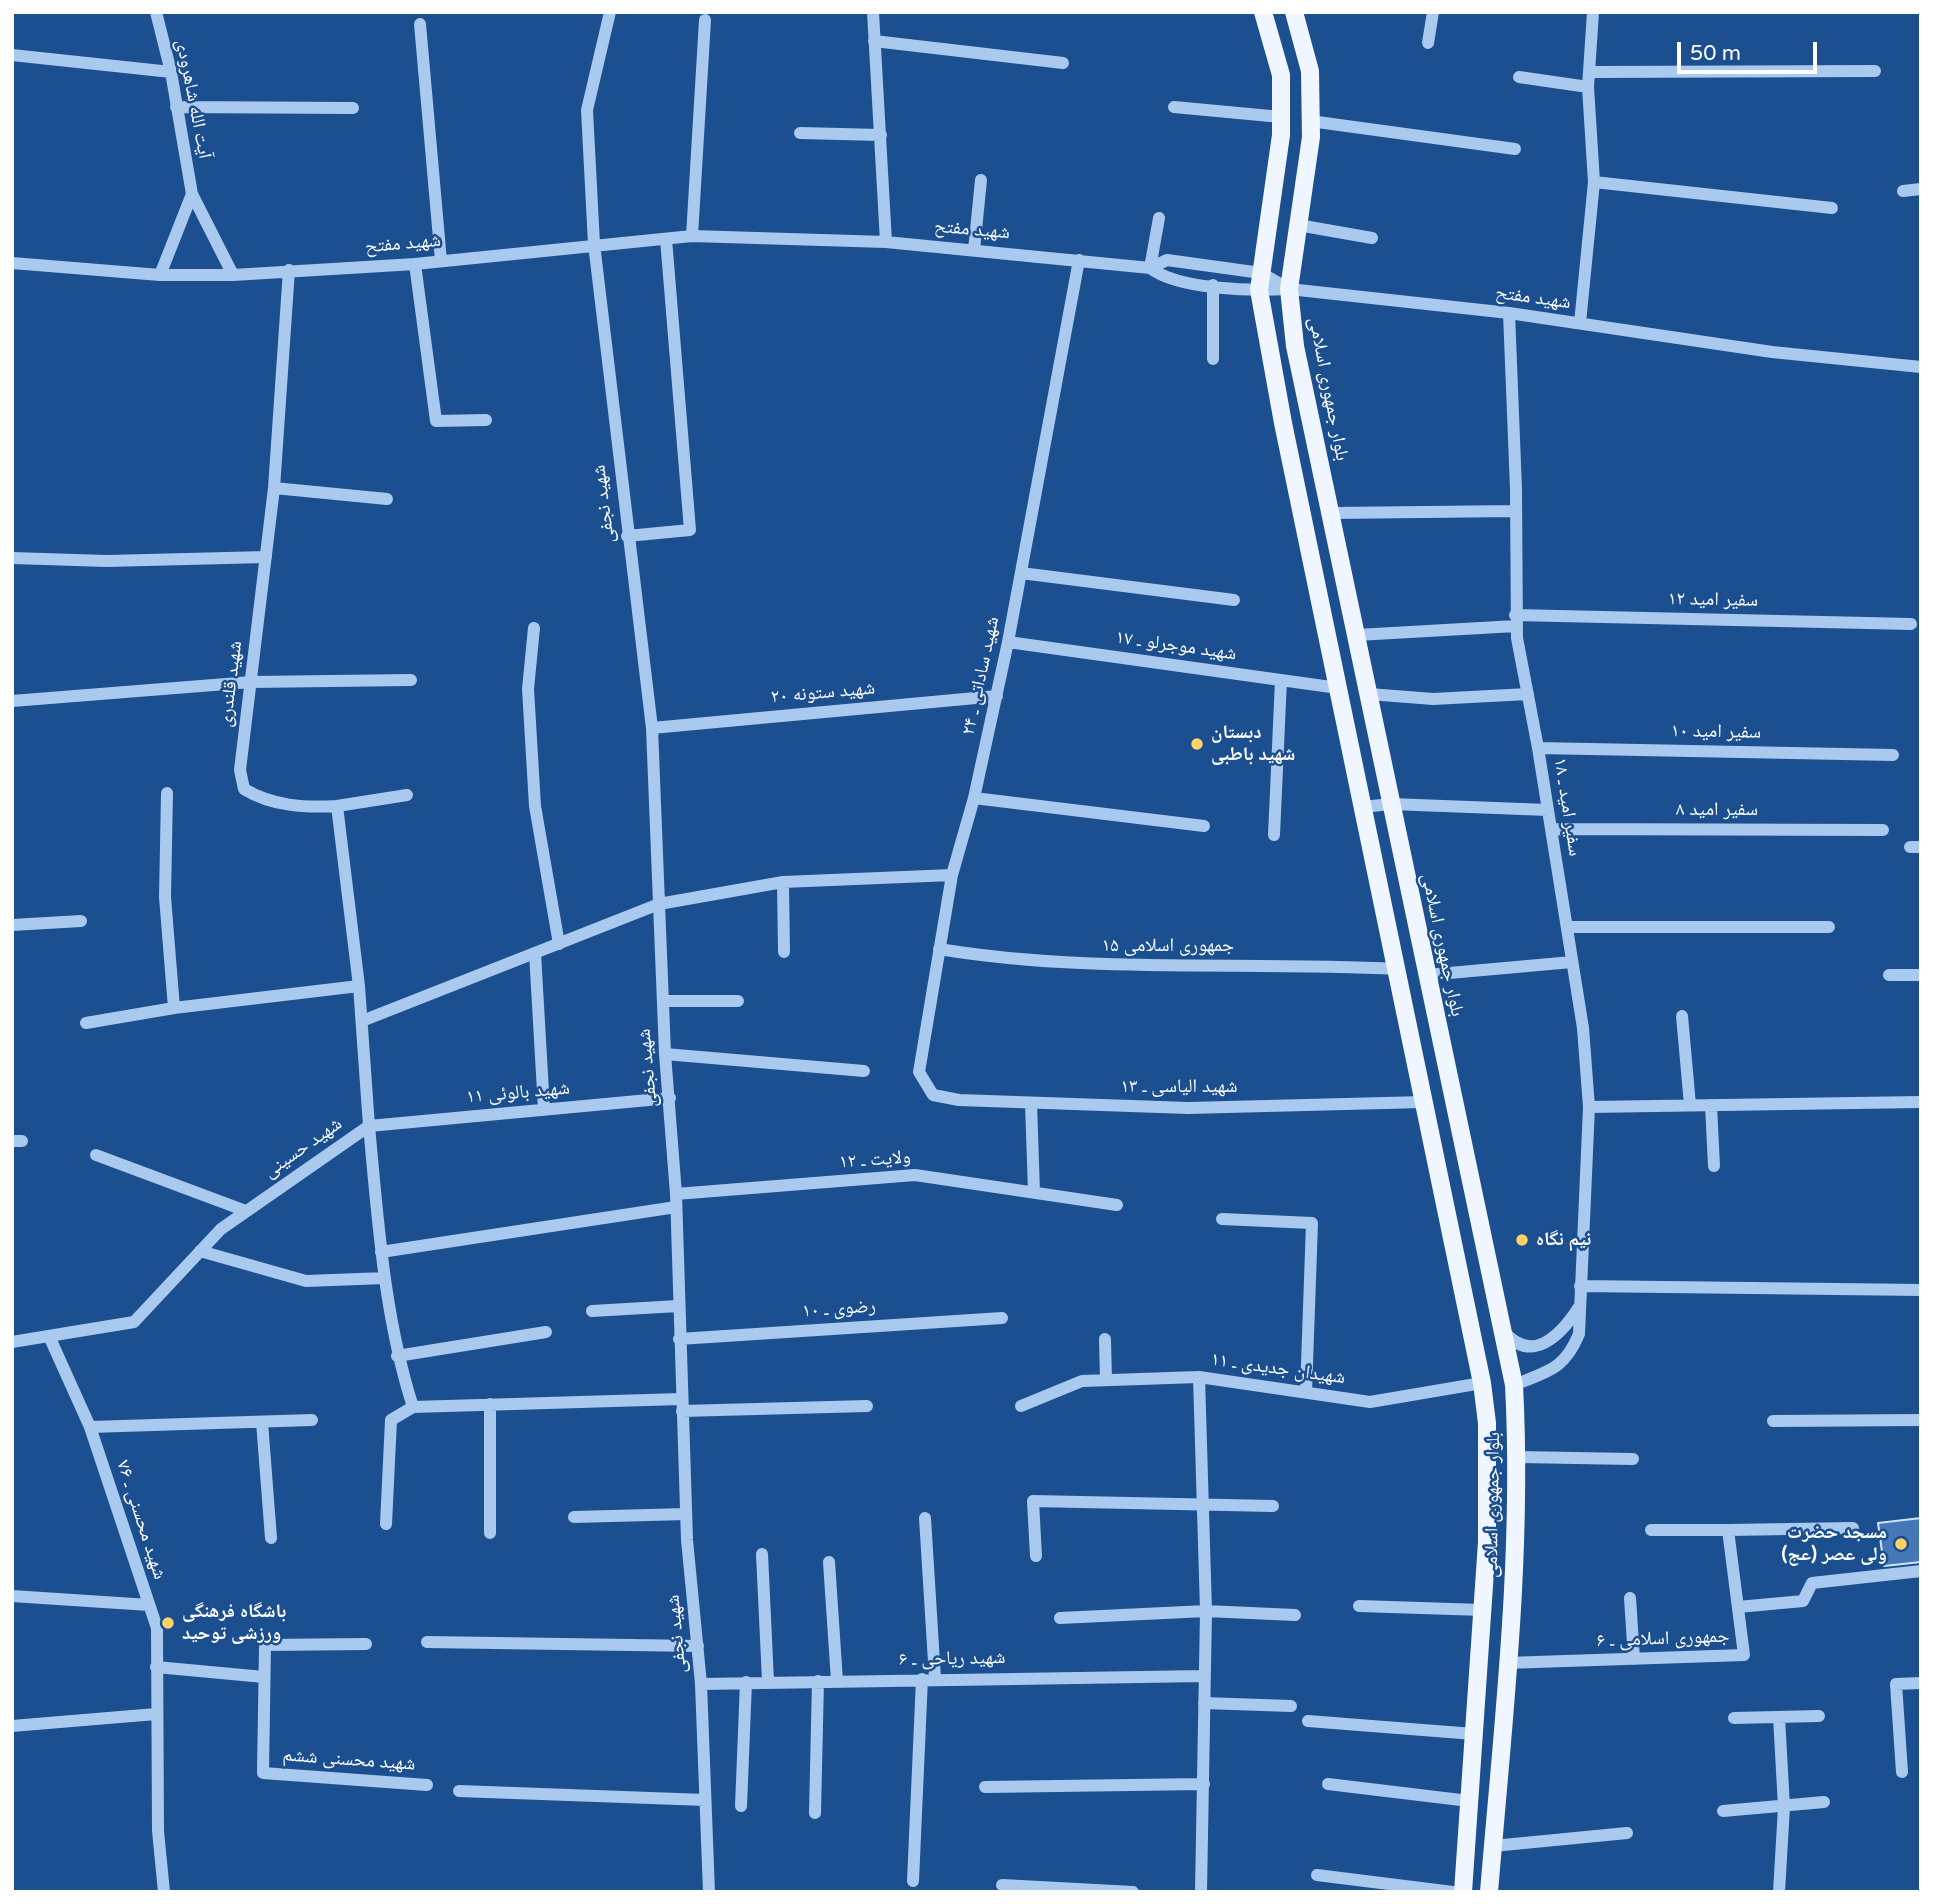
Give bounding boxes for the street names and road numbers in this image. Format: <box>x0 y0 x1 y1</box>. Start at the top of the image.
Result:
street label: آیت الله شاهرودی <box>170 37 216 161</box>
street label: شهید مفتح <box>933 215 1011 245</box>
street label: شهید مفتح <box>364 229 442 259</box>
street label: شهید مفتح <box>1494 281 1572 315</box>
street label: بلوار جمهوری اسلامی <box>1303 315 1353 463</box>
street label: شهید نجفی <box>588 463 620 545</box>
street label: سفیر امید ۱۲ <box>1668 588 1758 612</box>
street label: شهید ساداتی ـ ۲۴ <box>957 615 1005 737</box>
street label: شهید موجرلو ـ ۱۷ <box>1114 626 1238 666</box>
street label: شهید قلندری <box>214 640 248 728</box>
street label: شهید ستونه ۲۰ <box>770 677 876 709</box>
street label: سفیر امید ۱۰ <box>1671 720 1761 744</box>
street label: سفیر امید ـ ۱۸ <box>1548 756 1586 858</box>
street label: سفیر امید ۸ <box>1676 799 1758 821</box>
street label: بلوار جمهوری اسلامی <box>1416 871 1468 1019</box>
street label: جمهوری اسلامی ۱۵ <box>1102 935 1234 957</box>
street label: شهید نجفی <box>633 1028 663 1108</box>
street label: شهید الیاسی ـ ۱۳ <box>1120 1076 1238 1098</box>
street label: شهید بالوئی ۱۱ <box>465 1077 571 1109</box>
street label: شهید حسینی <box>259 1113 347 1183</box>
street label: ولایت ـ ۱۲ <box>838 1146 912 1174</box>
street label: رضوی ـ ۱۰ <box>801 1295 877 1323</box>
street label: شهیدان جدیدی ـ ۱۱ <box>1209 1348 1347 1390</box>
street label: بلوار جمهوری اسلامی <box>1480 1432 1506 1578</box>
street label: شهید محسنی ـ ۷۶ <box>111 1458 171 1582</box>
street label: شهید نجفی <box>662 1594 692 1674</box>
street label: جمهوری اسلامی ـ ۶ <box>1596 1625 1730 1653</box>
street label: شهید ریاحی ـ ۶ <box>898 1647 1006 1671</box>
street label: شهید محسنی ششم <box>282 1744 416 1776</box>

